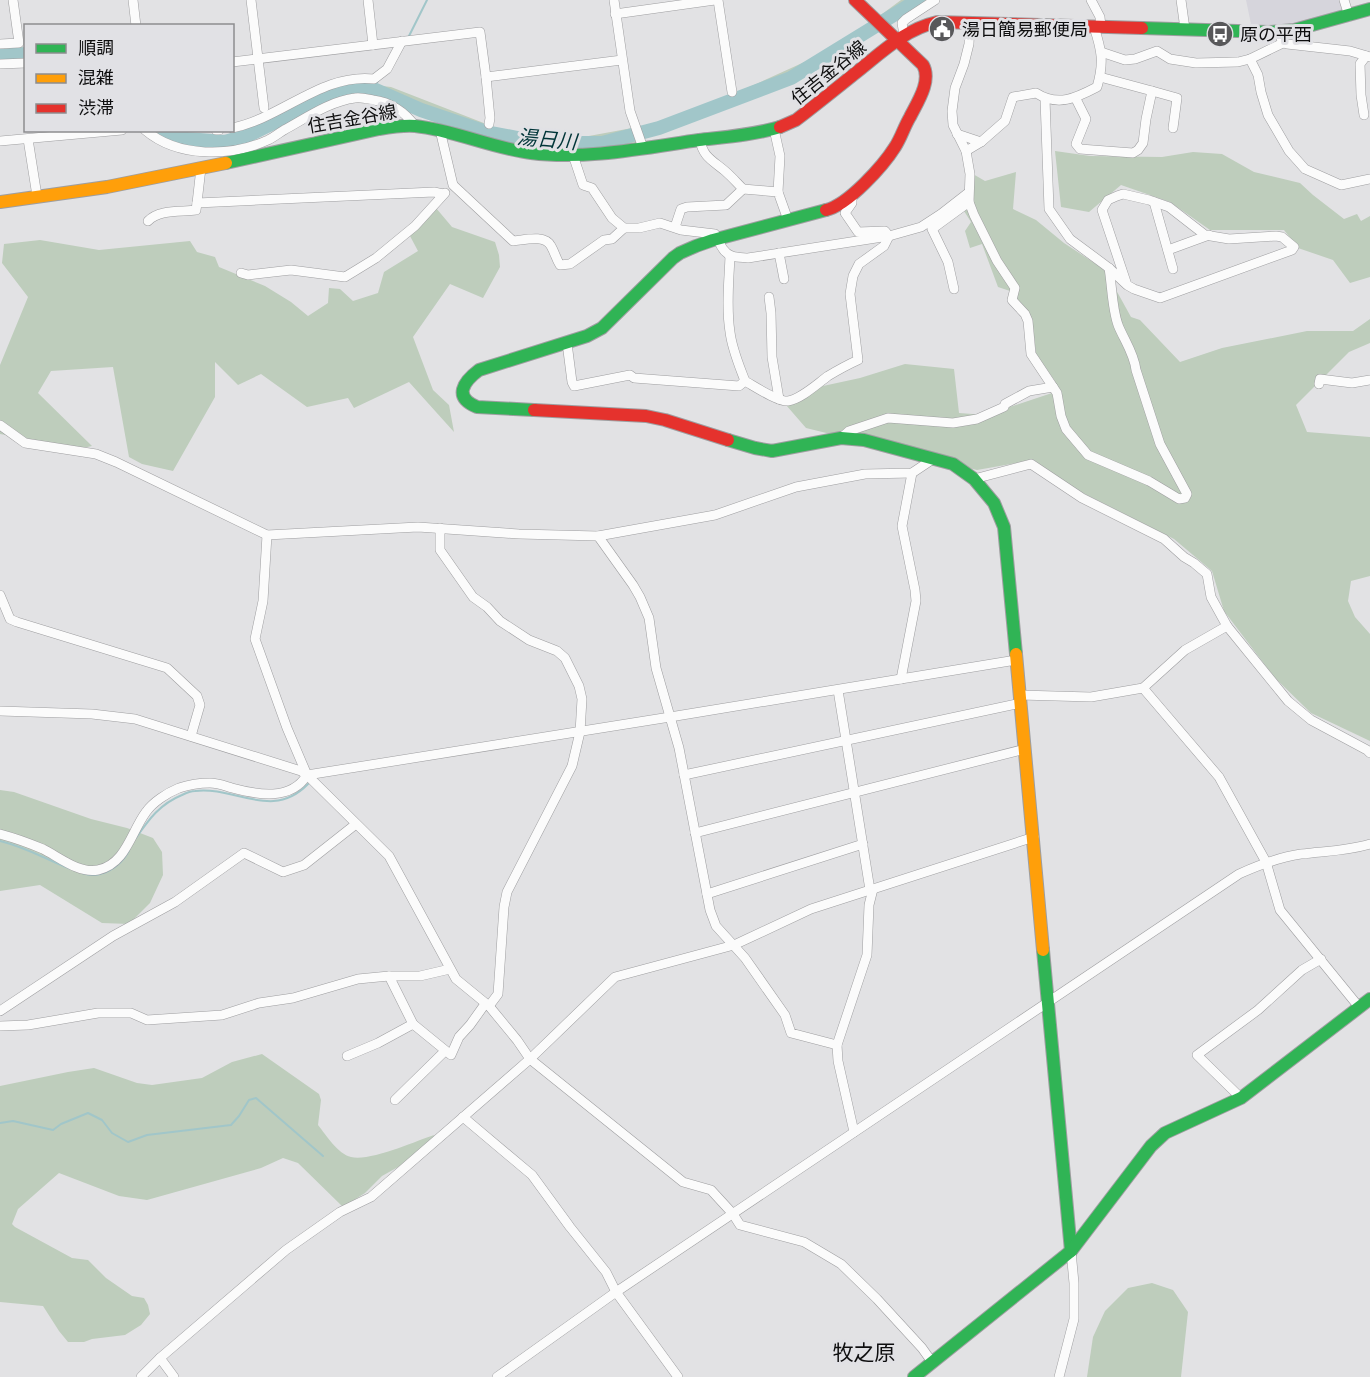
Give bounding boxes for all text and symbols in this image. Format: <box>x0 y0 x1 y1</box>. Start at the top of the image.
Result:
public building icon: 湯日簡易郵便局 <box>927 14 957 44</box>
place label: 湯日簡易郵便局 <box>962 17 1088 41</box>
bus stop icon: 原の平西 <box>1205 19 1235 49</box>
place label: 原の平西 <box>1240 22 1312 46</box>
legend <box>24 24 234 132</box>
street label: 住吉金谷線 <box>785 34 871 110</box>
text: 順調 <box>78 35 114 59</box>
text: 混雑 <box>78 65 114 89</box>
text: 渋滞 <box>78 95 114 119</box>
street label: 住吉金谷線 <box>306 98 398 138</box>
water label: 湯日川 <box>516 123 580 155</box>
district label: 牧之原 <box>833 1338 896 1366</box>

